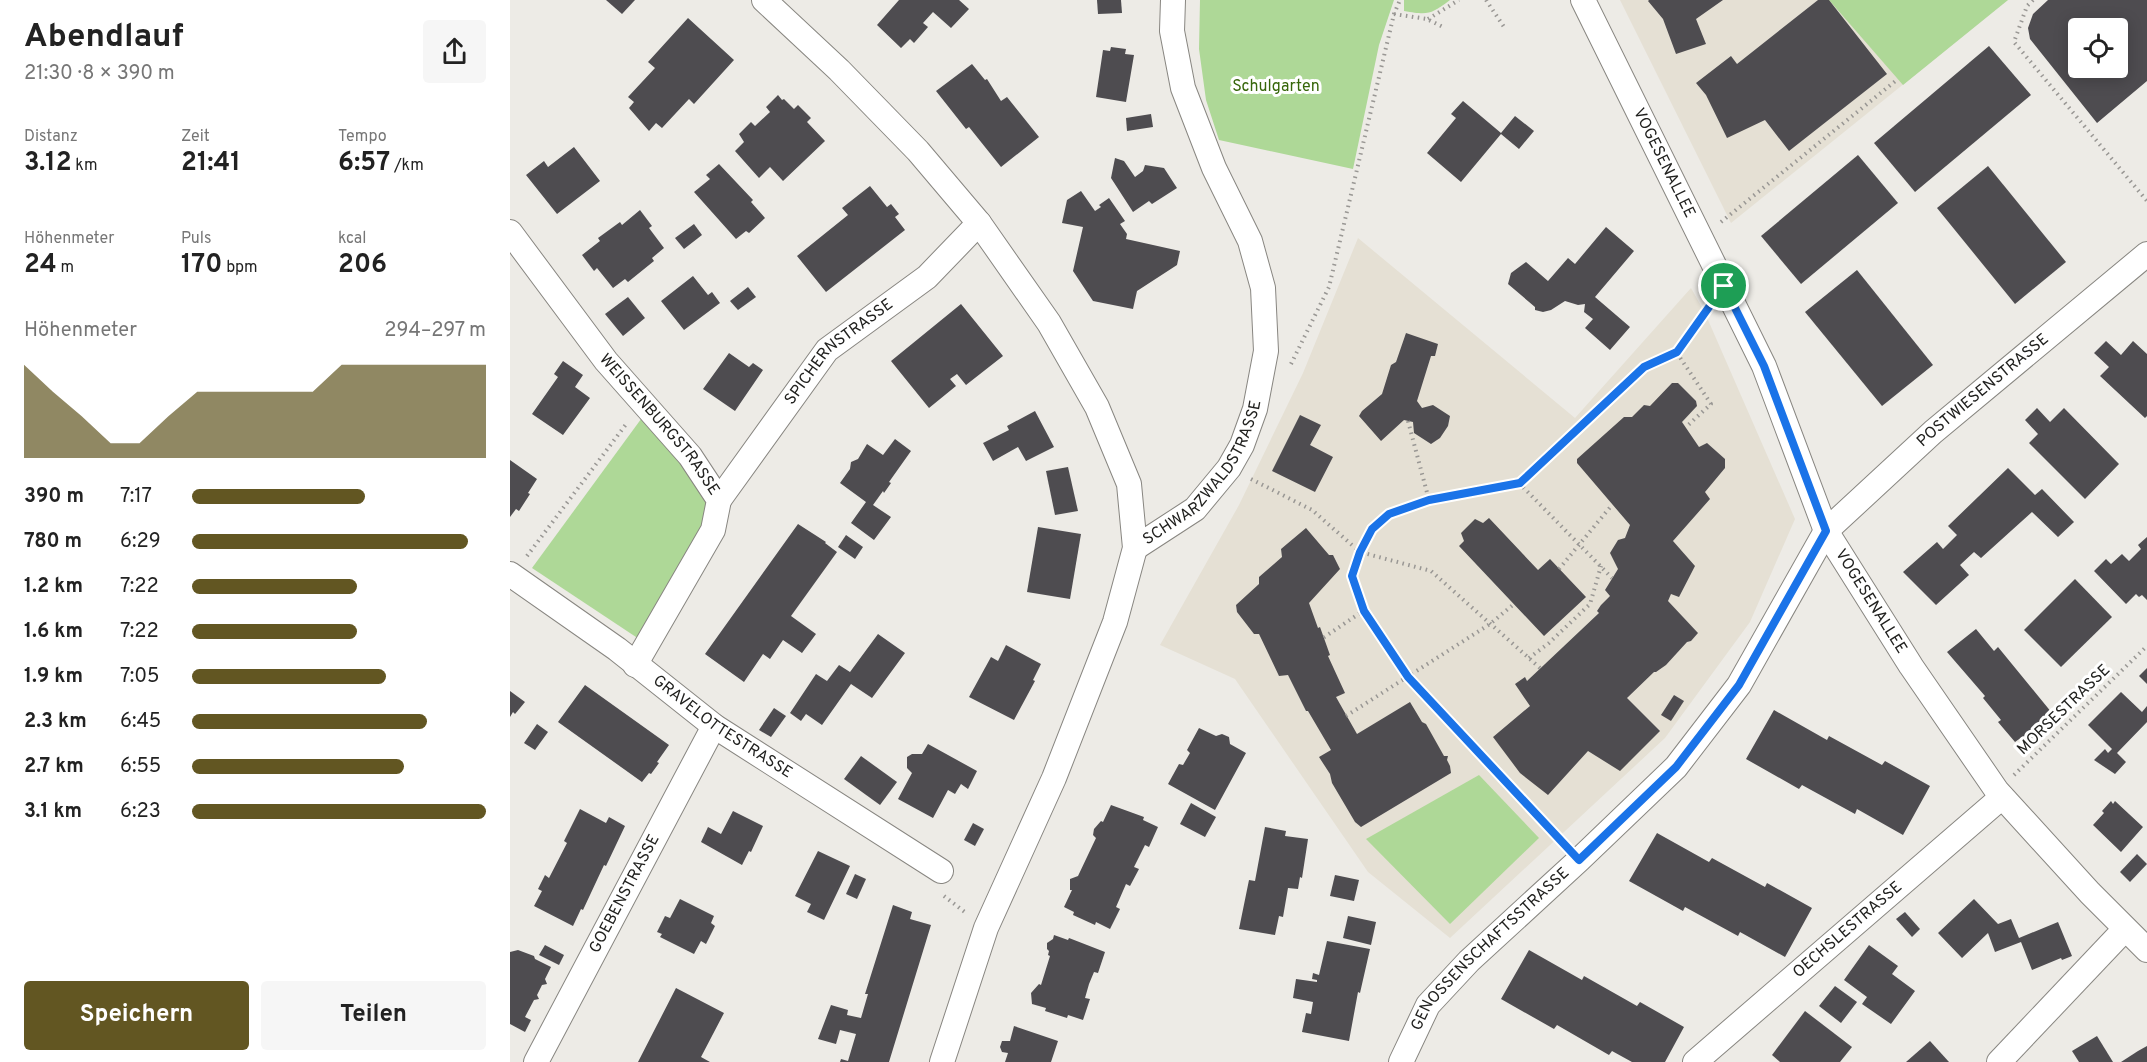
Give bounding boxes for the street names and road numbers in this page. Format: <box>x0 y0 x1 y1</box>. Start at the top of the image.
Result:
street label: VOGESENALLEE <box>1628 105 1699 221</box>
street label: SPICHERNSTRASSE <box>781 295 897 409</box>
street label: POSTWIESENSTRASSE <box>1913 330 2053 452</box>
street label: WEISSENBURGSTRASSE <box>595 350 723 499</box>
street label: SCHWARZWALDSTRASSE <box>1139 399 1266 550</box>
street label: VOGESENALLEE <box>1830 546 1911 658</box>
street label: MORSESTRASSE <box>2013 660 2115 760</box>
street label: GRAVELOTTESTRASSE <box>648 671 796 783</box>
street label: GOEBENSTRASSE <box>585 831 665 957</box>
street label: GENOSSENSCHAFTSSTRASSE <box>1407 864 1574 1034</box>
street label: OECHSLESTRASSE <box>1789 877 1907 983</box>

